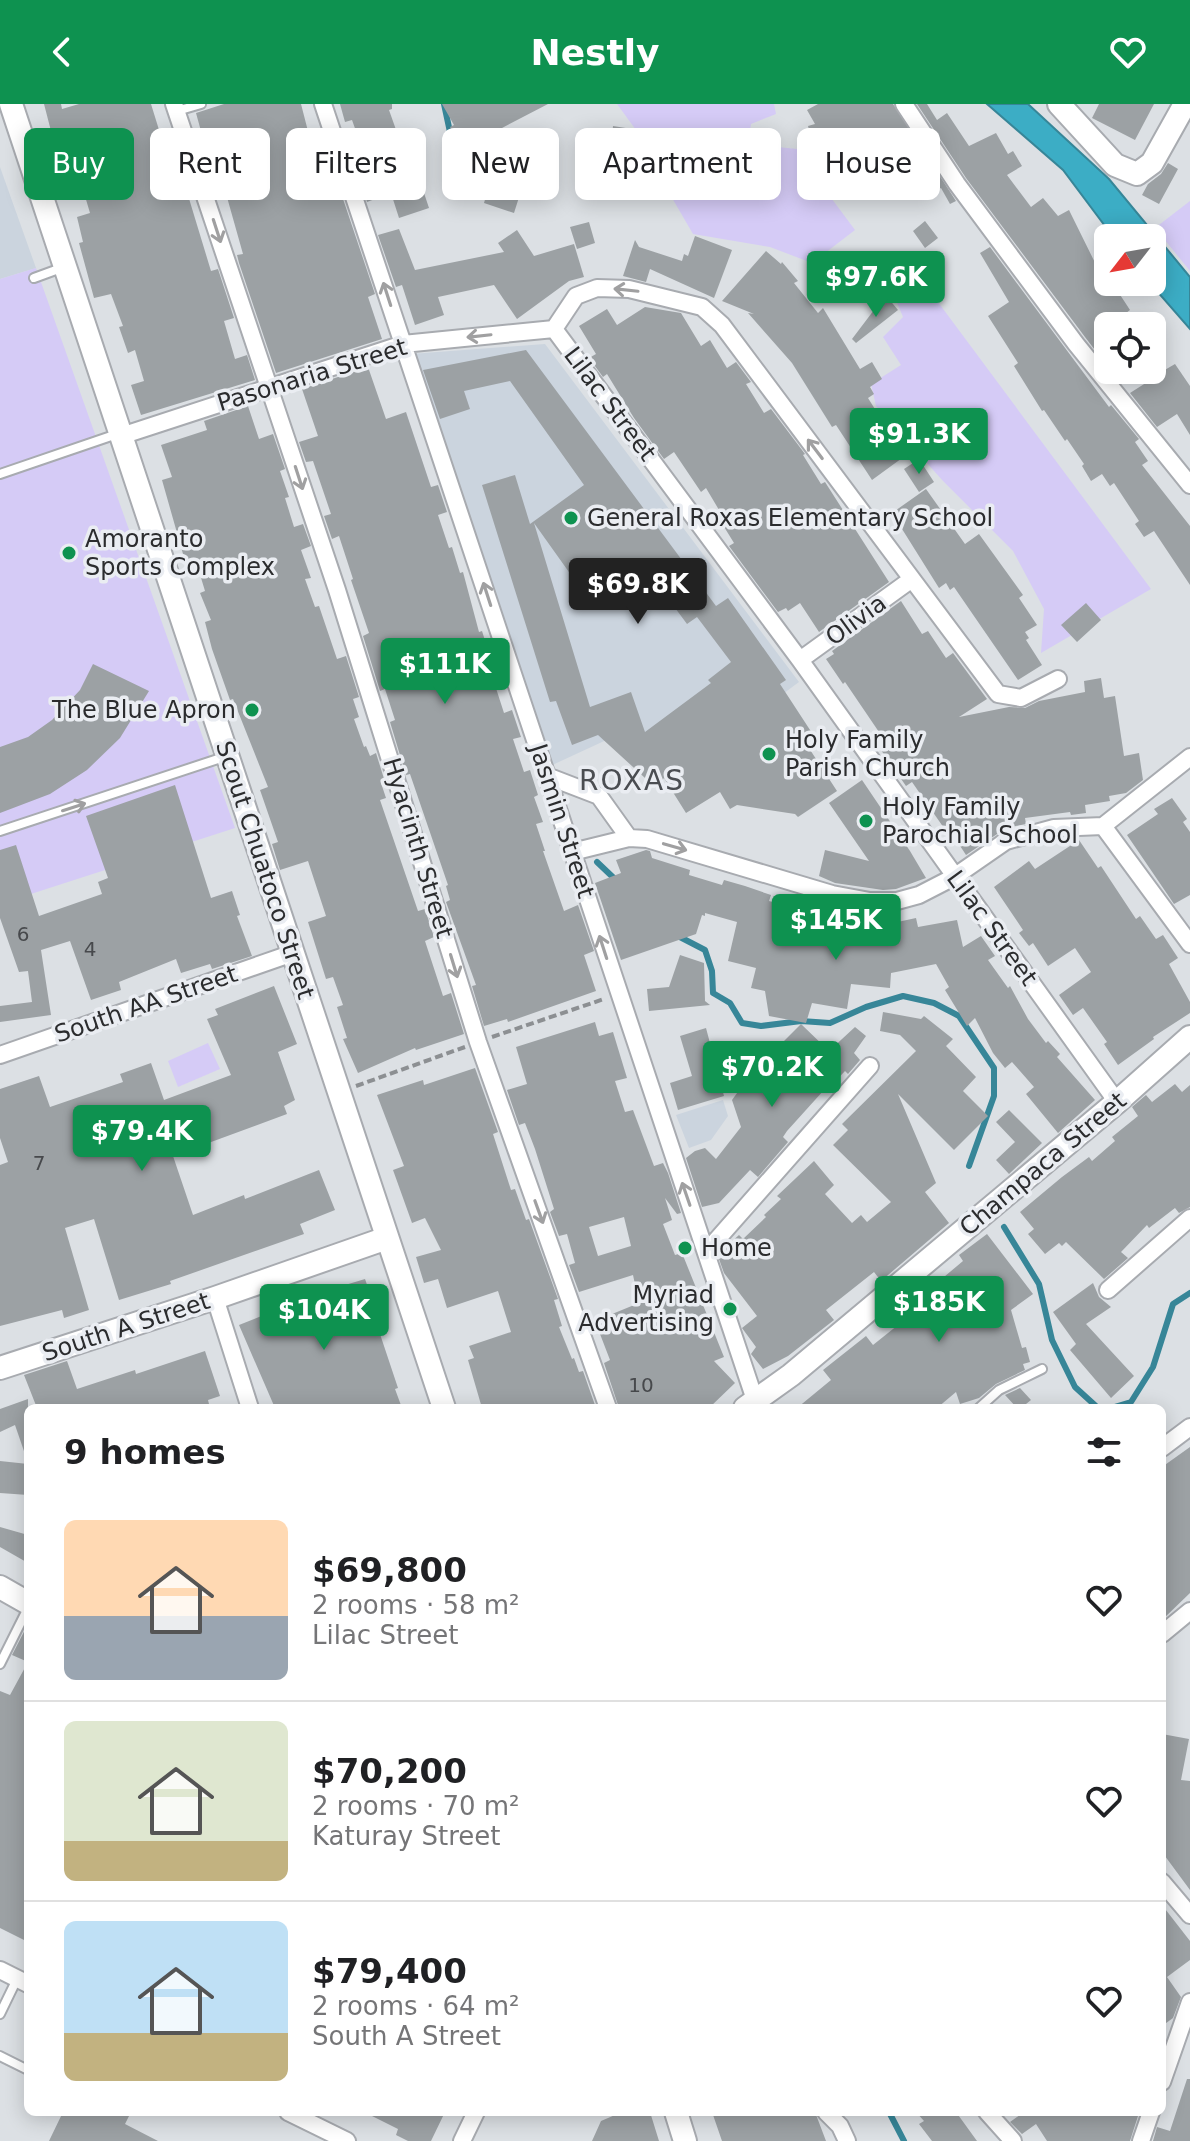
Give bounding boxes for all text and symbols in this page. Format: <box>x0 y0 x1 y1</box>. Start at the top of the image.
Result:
icon: back <box>40 30 84 74</box>
icon: heart <box>1106 30 1150 74</box>
text: Nestly <box>531 32 660 73</box>
chip: Buy <box>24 128 134 200</box>
chip: Rent <box>150 128 270 200</box>
chip: Filters <box>286 128 426 200</box>
chip: New <box>442 128 559 200</box>
chip: Apartment <box>575 128 781 200</box>
chip: House <box>797 128 940 200</box>
one-way arrow <box>210 218 225 243</box>
north arrow <box>1094 224 1166 296</box>
map controls <box>1094 224 1166 384</box>
pin: $97.6K <box>811 251 941 319</box>
text: $97.6K <box>825 262 927 292</box>
one-way arrow <box>378 282 393 307</box>
one-way arrow <box>613 283 640 298</box>
button: locate <box>1094 312 1166 384</box>
one-way arrow <box>466 329 493 344</box>
street label: Pasonaria Street <box>214 333 410 417</box>
street label: Lilac Street <box>558 342 662 466</box>
pin: $91.3K <box>854 408 984 476</box>
text: $91.3K <box>868 419 970 449</box>
one-way arrow <box>807 439 824 460</box>
one-way arrow <box>293 465 308 490</box>
place label: General Roxas Elementary School <box>587 504 993 532</box>
marker: General Roxas Elementary School <box>562 509 580 527</box>
place label: Amoranto Sports Complex <box>85 525 275 581</box>
marker: Amoranto Sports Complex <box>60 544 78 562</box>
pin: $69.8K <box>573 558 703 626</box>
text: $69.8K <box>587 569 689 599</box>
one-way arrow <box>478 582 493 607</box>
street label: Olivia <box>820 589 892 651</box>
pin: $111K <box>389 638 501 706</box>
text: $111K <box>399 649 491 679</box>
place label: The Blue Apron <box>51 696 236 724</box>
marker: The Blue Apron <box>243 701 261 719</box>
place label: Holy Family Parish Church <box>785 726 950 782</box>
street label: Scout Chuatoco Street <box>210 737 320 1003</box>
street label: Jasmin Street <box>523 739 600 901</box>
marker: Holy Family Parish Church <box>760 745 778 763</box>
street label: Hyacinth Street <box>377 754 459 942</box>
district label: ROXAS <box>579 764 685 797</box>
place label: Holy Family Parochial School <box>882 793 1078 849</box>
one-way arrow <box>61 799 87 814</box>
marker: Holy Family Parochial School <box>857 812 875 830</box>
one-way arrow <box>662 840 688 855</box>
street label: Lilac Street <box>941 865 1043 991</box>
pin: $145K <box>780 894 892 962</box>
text: $145K <box>790 905 882 935</box>
house number: 6 <box>17 922 29 946</box>
one-way arrow <box>595 935 610 961</box>
house number: 4 <box>84 937 96 961</box>
one-way arrow <box>447 952 462 978</box>
street label: South AA Street <box>51 960 241 1048</box>
pin: $70.2K <box>707 1041 837 1109</box>
text: $70.2K <box>721 1052 823 1082</box>
street label: Champaca Street <box>954 1086 1132 1242</box>
pin: $79.4K <box>77 1105 207 1173</box>
text: $79.4K <box>91 1116 193 1146</box>
house number: 7 <box>33 1151 45 1175</box>
one-way arrow <box>678 1181 693 1206</box>
one-way arrow <box>532 1199 547 1224</box>
place label: Home <box>701 1234 772 1262</box>
marker: Home <box>676 1239 694 1257</box>
pin: $185K <box>883 1276 995 1344</box>
place label: Myriad Advertising <box>578 1281 714 1337</box>
pin: $104K <box>268 1284 380 1352</box>
street label: South A Street <box>39 1287 213 1367</box>
text: $185K <box>893 1287 985 1317</box>
text: $104K <box>278 1295 370 1325</box>
marker: Myriad Advertising <box>721 1300 739 1318</box>
house number: 10 <box>628 1373 654 1397</box>
icon: filters <box>1082 1430 1126 1474</box>
text: 9 homes <box>64 1432 226 1472</box>
text: $69,800 <box>312 1550 467 1590</box>
icon: home <box>128 1552 224 1648</box>
icon: heart <box>1082 1578 1126 1622</box>
text: 2 rooms · 58 m² <box>312 1590 520 1620</box>
text: Lilac Street <box>312 1620 458 1650</box>
text: $70,200 <box>312 1751 467 1791</box>
icon: home <box>128 1753 224 1849</box>
icon: heart <box>1082 1779 1126 1823</box>
text: 2 rooms · 70 m² <box>312 1791 520 1821</box>
text: Katuray Street <box>312 1821 500 1851</box>
text: $79,400 <box>312 1951 467 1991</box>
icon: home <box>128 1953 224 2049</box>
icon: heart <box>1082 1979 1126 2023</box>
text: 2 rooms · 64 m² <box>312 1991 520 2021</box>
text: South A Street <box>312 2021 501 2051</box>

